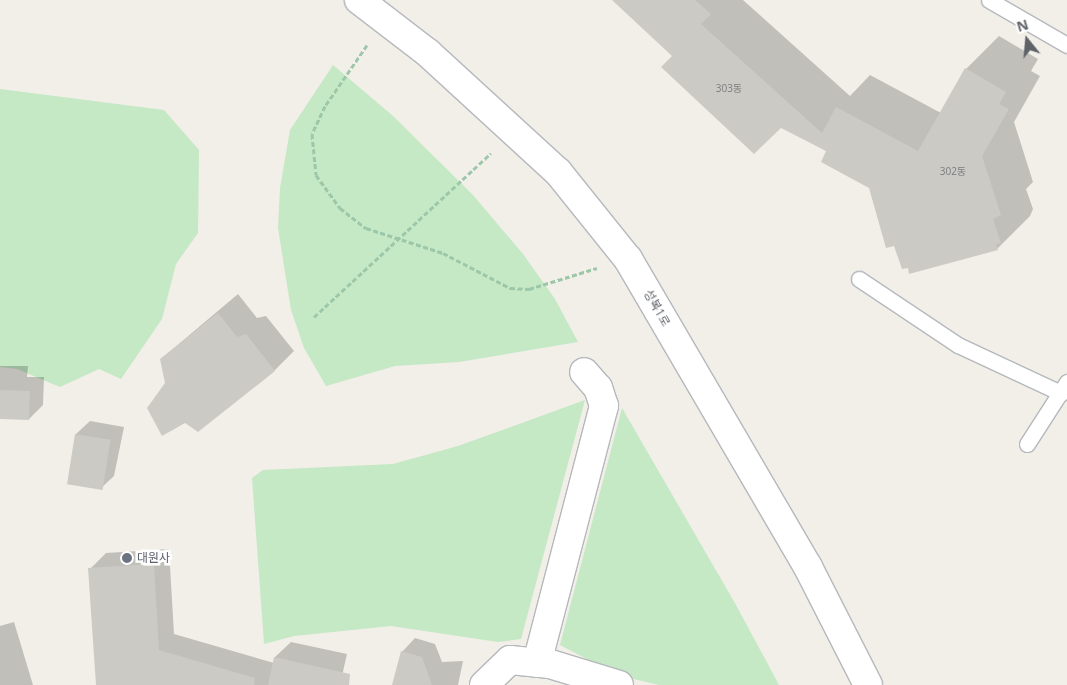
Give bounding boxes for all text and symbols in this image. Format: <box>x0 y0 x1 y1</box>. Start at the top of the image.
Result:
text: N <box>1014 14 1031 36</box>
north arrow <box>1002 15 1052 65</box>
house number: 303동 <box>716 83 742 95</box>
house number: 302동 <box>940 166 966 178</box>
street label: 성복1로 <box>641 287 673 329</box>
place label: 대원사 <box>137 551 170 565</box>
marker: 대원사 <box>121 552 133 564</box>

